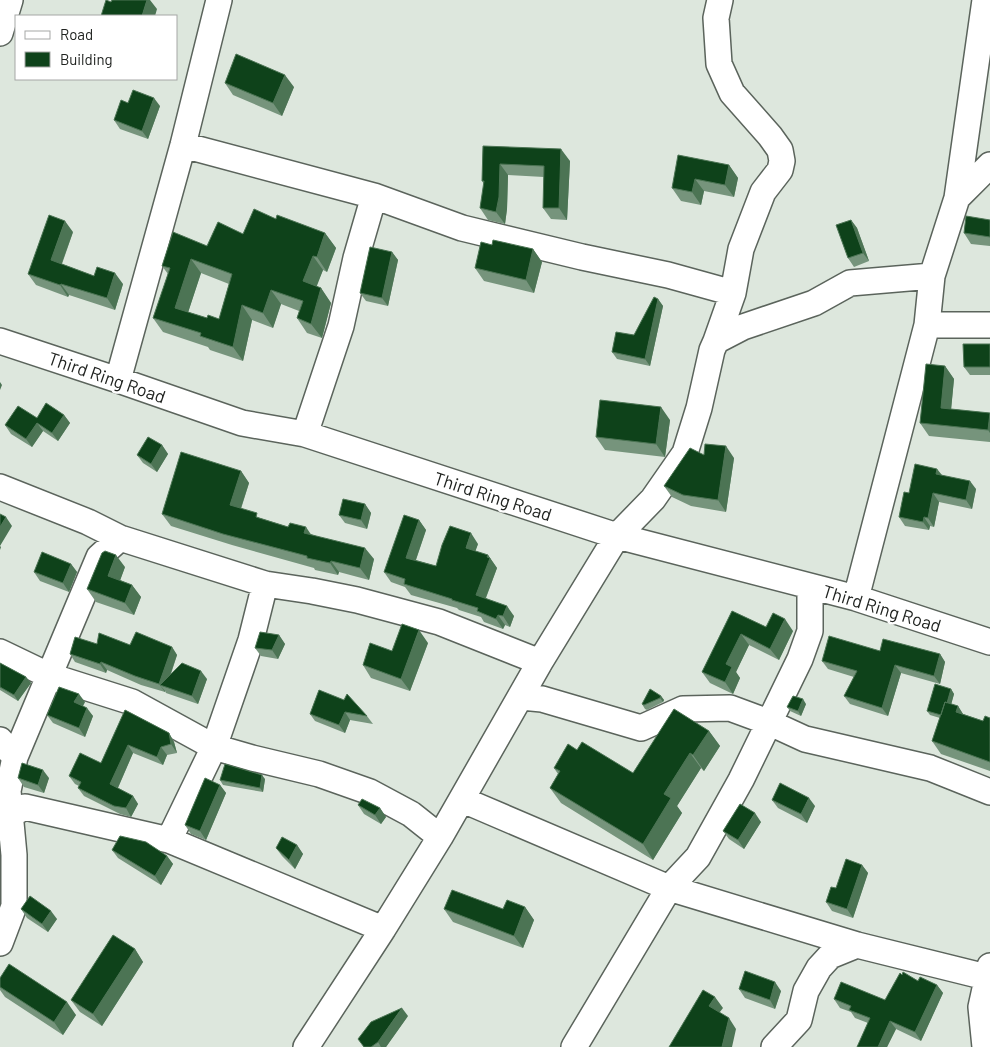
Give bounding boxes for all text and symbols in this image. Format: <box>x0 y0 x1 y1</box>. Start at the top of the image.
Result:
legend <box>15 15 178 80</box>
text: Road <box>60 25 93 43</box>
text: Building <box>60 50 113 68</box>
street label: Third Ring Road <box>45 347 169 407</box>
street label: Third Ring Road <box>431 467 555 525</box>
street label: Third Ring Road <box>820 580 944 636</box>

